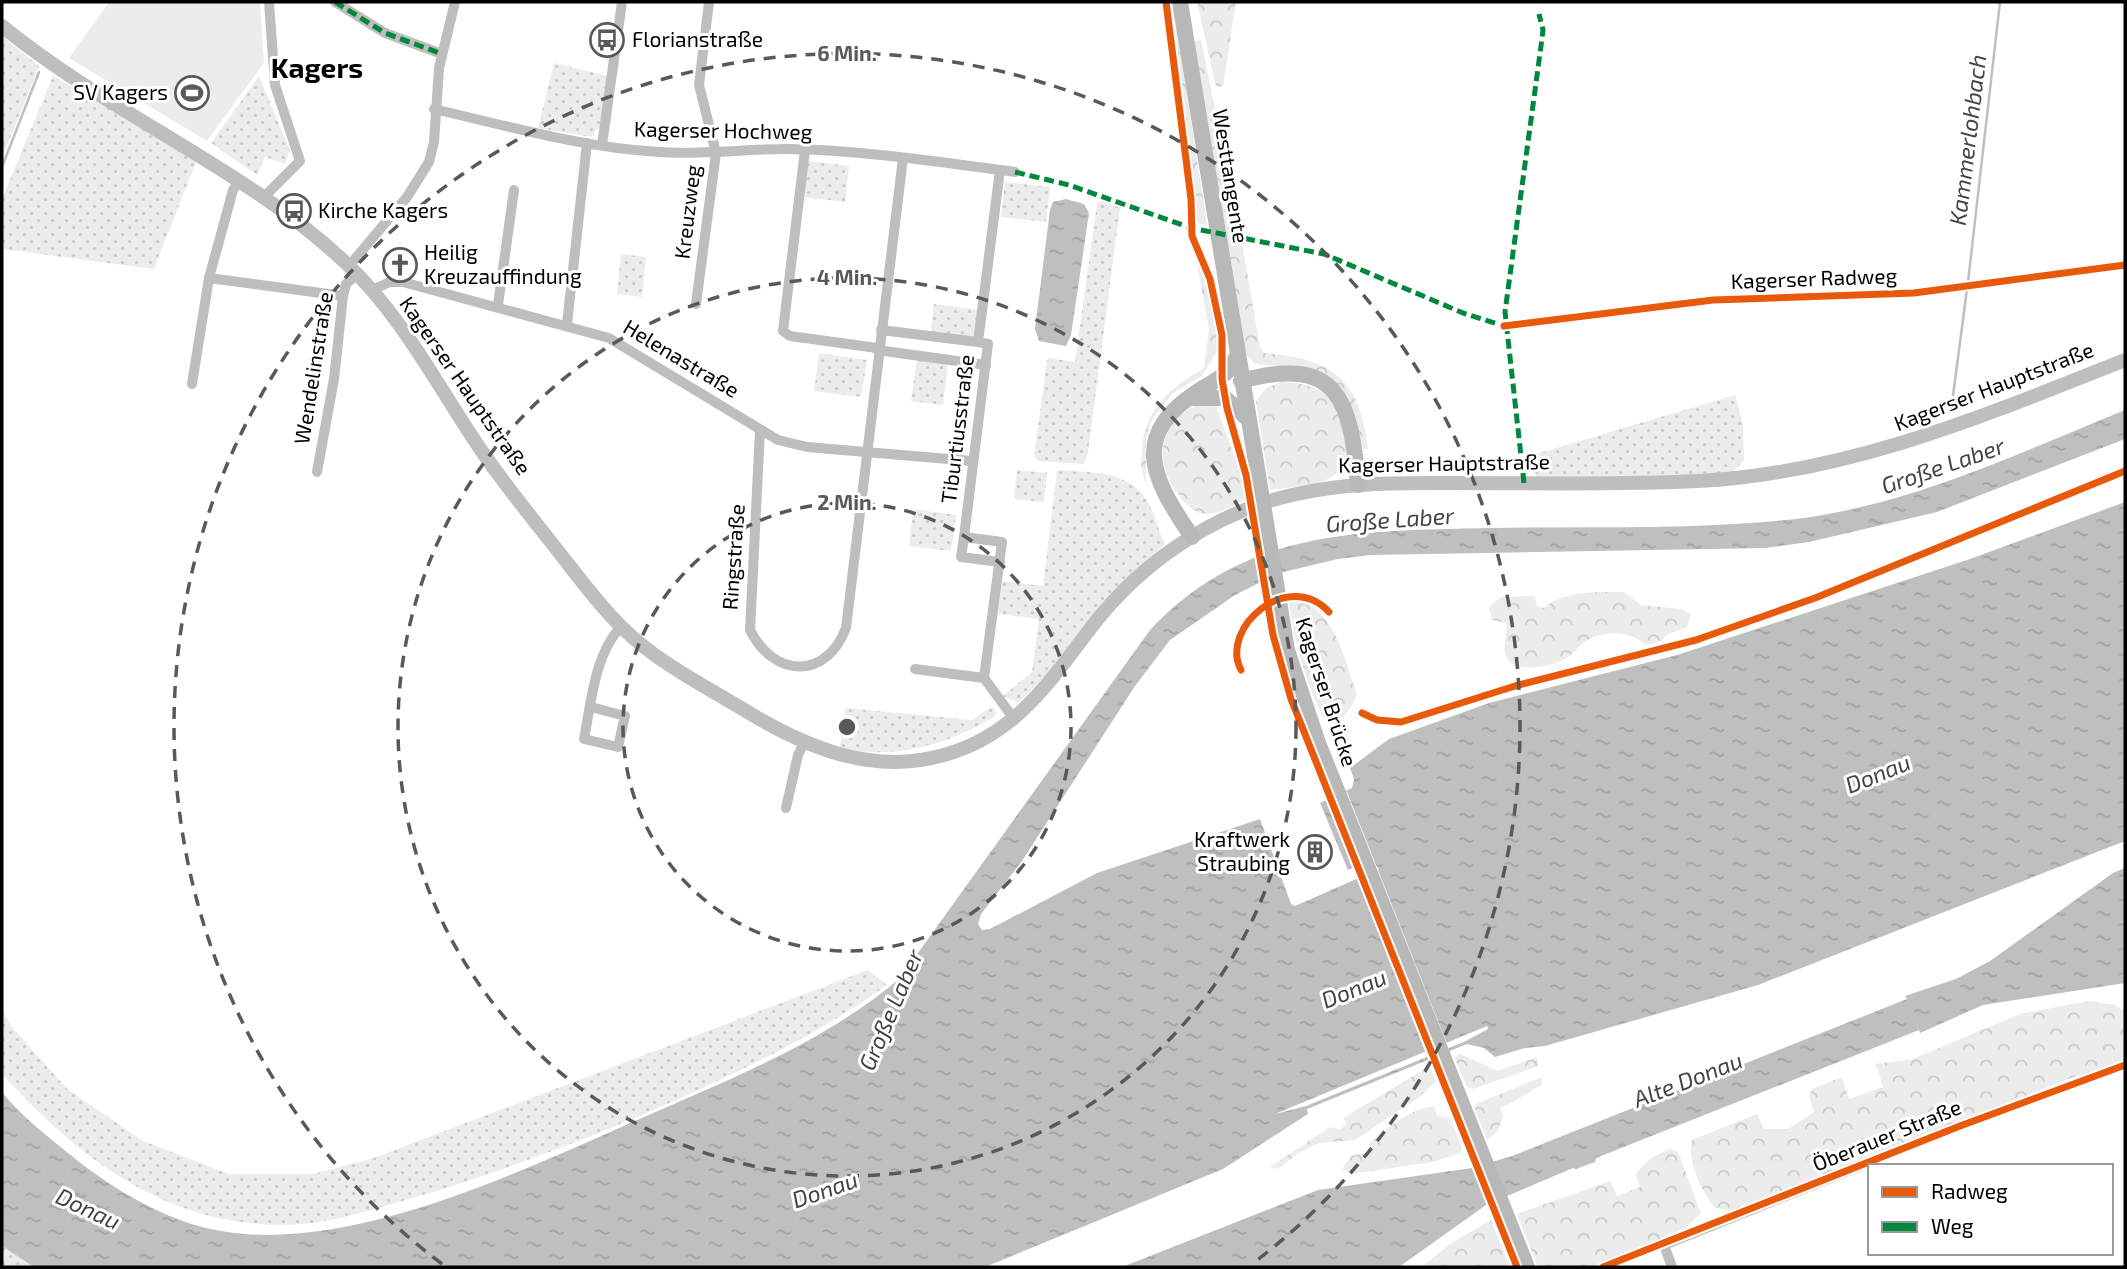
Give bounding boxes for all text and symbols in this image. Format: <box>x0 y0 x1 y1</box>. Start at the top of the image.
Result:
bus stop icon: Florianstraße <box>588 21 626 59</box>
place label: Florianstraße <box>632 26 763 51</box>
text: 6 Min. <box>817 40 877 65</box>
district label: Kagers <box>271 50 363 84</box>
water label: Kammerlohbach <box>1943 53 1991 227</box>
sports icon: SV Kagers <box>173 74 211 112</box>
place label: SV Kagers <box>73 79 168 104</box>
street label: Westtangente <box>1209 107 1254 245</box>
street label: Kagerser Hochweg <box>634 115 813 144</box>
street label: Kreuzweg <box>668 163 705 260</box>
bus stop icon: Kirche Kagers <box>275 192 313 230</box>
place label: Kirche Kagers <box>318 197 448 222</box>
place label: Heilig Kreuzauffindung <box>424 239 582 288</box>
church icon: Heilig Kreuzauffindung <box>381 246 419 284</box>
street label: Kagerser Radweg <box>1730 262 1898 293</box>
text: 4 Min. <box>817 264 877 289</box>
street label: Wendelinstraße <box>288 290 337 446</box>
street label: Kagerser Hauptstraße <box>395 291 537 479</box>
street label: Helenastraße <box>619 313 744 402</box>
street label: Kagerser Hauptstraße <box>1890 336 2097 435</box>
street label: Tiburtiusstraße <box>935 353 978 505</box>
water label: Große Laber <box>1877 431 2009 499</box>
street label: Kagerser Hauptstraße <box>1338 448 1550 477</box>
text: 2 Min. <box>817 489 877 514</box>
water label: Große Laber <box>1325 500 1456 537</box>
street label: Ringstraße <box>716 503 749 611</box>
street label: Kagerser Brücke <box>1292 614 1363 769</box>
centre of rings <box>835 715 859 739</box>
water label: Donau <box>1841 747 1914 799</box>
place label: Kraftwerk Straubing <box>1194 826 1290 875</box>
building icon: Kraftwerk Straubing <box>1296 833 1334 871</box>
water label: Große Laber <box>852 944 928 1074</box>
water label: Donau <box>1317 962 1390 1014</box>
water label: Alte Donau <box>1628 1045 1746 1113</box>
street label: Öberauer Straße <box>1808 1093 1964 1176</box>
legend <box>1868 1164 2113 1255</box>
water label: Donau <box>788 1165 861 1213</box>
text: Radweg <box>1931 1178 2008 1203</box>
water label: Donau <box>52 1181 125 1235</box>
text: Weg <box>1931 1213 1974 1238</box>

